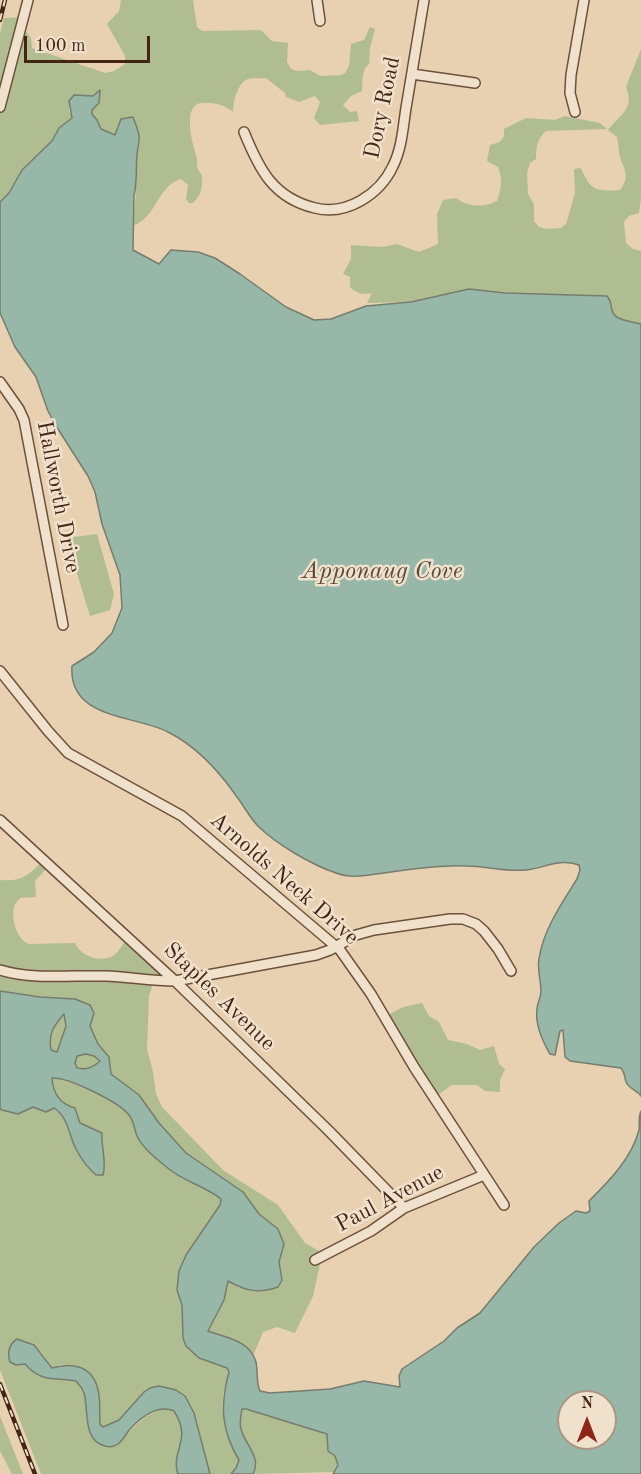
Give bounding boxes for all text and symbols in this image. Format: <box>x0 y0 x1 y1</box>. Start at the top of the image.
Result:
scale bar <box>27 24 153 62</box>
text: 100 m <box>35 37 86 55</box>
street label: Dory Road <box>359 54 407 162</box>
street label: Hallworth Drive <box>30 419 86 575</box>
water label: Apponaug Cove <box>302 558 462 586</box>
street label: Arnolds Neck Drive <box>204 807 364 951</box>
street label: Staples Avenue <box>158 937 280 1057</box>
street label: Paul Avenue <box>331 1160 449 1238</box>
north arrow <box>557 1390 617 1450</box>
text: N <box>581 1396 593 1412</box>

